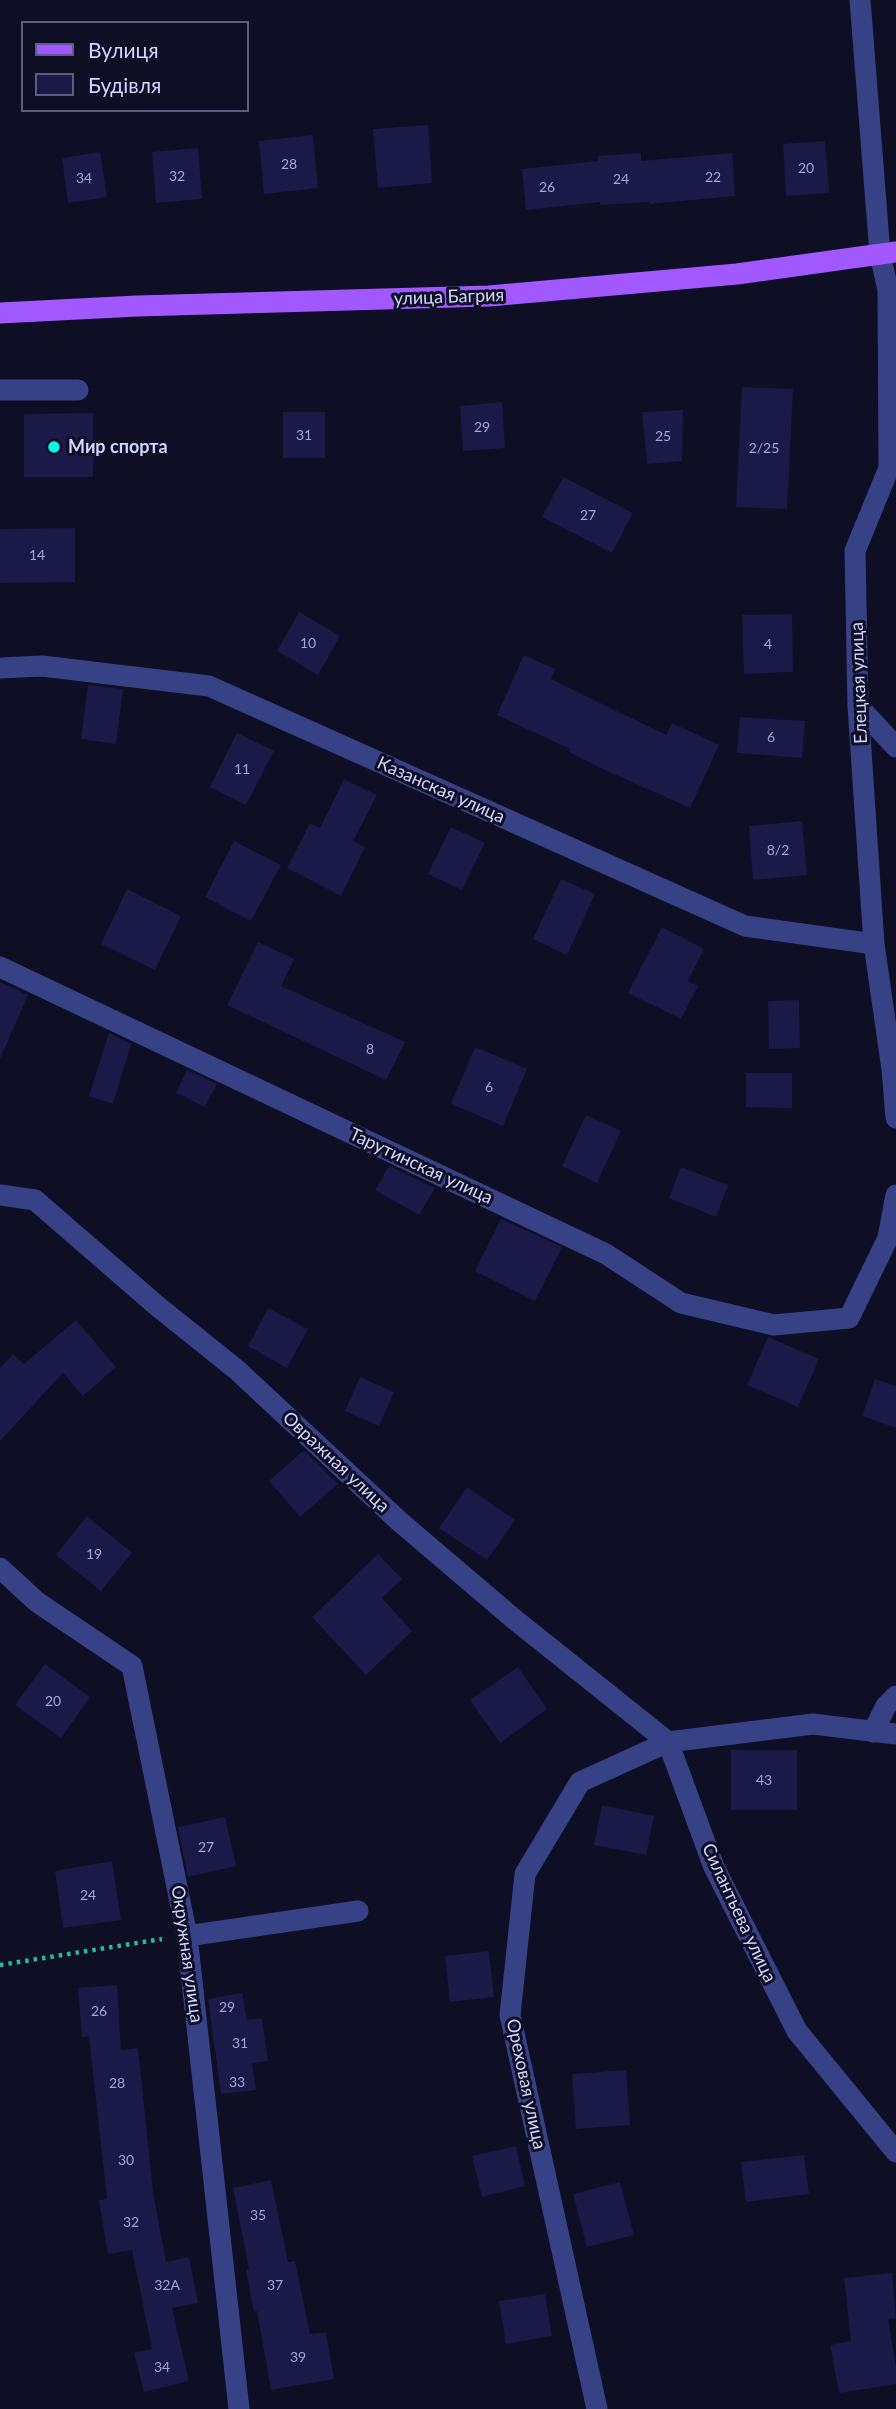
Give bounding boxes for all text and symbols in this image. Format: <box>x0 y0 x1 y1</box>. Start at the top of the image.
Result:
legend <box>21 21 248 112</box>
text: Вулиця <box>88 37 159 62</box>
text: Будівля <box>88 72 161 97</box>
house number: 28 <box>281 156 297 172</box>
house number: 20 <box>798 160 814 176</box>
house number: 32 <box>169 168 185 184</box>
house number: 22 <box>705 169 721 185</box>
house number: 34 <box>76 170 92 186</box>
house number: 24 <box>613 171 629 187</box>
house number: 26 <box>539 179 555 195</box>
street label: улица Багрия <box>393 284 505 310</box>
house number: 29 <box>474 419 490 435</box>
house number: 31 <box>296 427 312 443</box>
house number: 25 <box>655 428 671 444</box>
place label: Мир спорта <box>68 436 168 458</box>
marker: Мир спорта <box>46 439 62 455</box>
house number: 2/25 <box>749 440 779 456</box>
house number: 27 <box>580 507 596 523</box>
house number: 14 <box>29 547 45 563</box>
street label: Елецкая улица <box>846 622 872 744</box>
house number: 10 <box>300 635 316 651</box>
house number: 4 <box>764 636 772 652</box>
house number: 6 <box>767 729 775 745</box>
street label: Казанская улица <box>374 752 508 828</box>
house number: 11 <box>234 761 250 777</box>
house number: 8/2 <box>767 842 789 858</box>
house number: 8 <box>366 1041 374 1057</box>
house number: 6 <box>485 1079 493 1095</box>
street label: Тарутинская улица <box>346 1123 496 1209</box>
street label: Овражная улица <box>278 1407 394 1517</box>
house number: 19 <box>86 1546 102 1562</box>
house number: 20 <box>45 1693 61 1709</box>
house number: 43 <box>756 1772 772 1788</box>
house number: 27 <box>198 1839 214 1855</box>
street label: Силантьева улица <box>697 1840 781 1986</box>
street label: Окружная улица <box>167 1884 207 2024</box>
house number: 24 <box>80 1887 96 1903</box>
house number: 29 <box>219 1999 235 2015</box>
house number: 26 <box>91 2003 107 2019</box>
street label: Ореховая улица <box>502 2017 550 2151</box>
house number: 31 <box>232 2035 248 2051</box>
house number: 33 <box>229 2074 245 2090</box>
house number: 28 <box>109 2075 125 2091</box>
house number: 30 <box>118 2152 134 2168</box>
house number: 35 <box>250 2207 266 2223</box>
house number: 32 <box>123 2214 139 2230</box>
house number: 32А <box>154 2277 180 2293</box>
house number: 37 <box>267 2277 283 2293</box>
house number: 39 <box>290 2349 306 2365</box>
house number: 34 <box>154 2359 170 2375</box>

